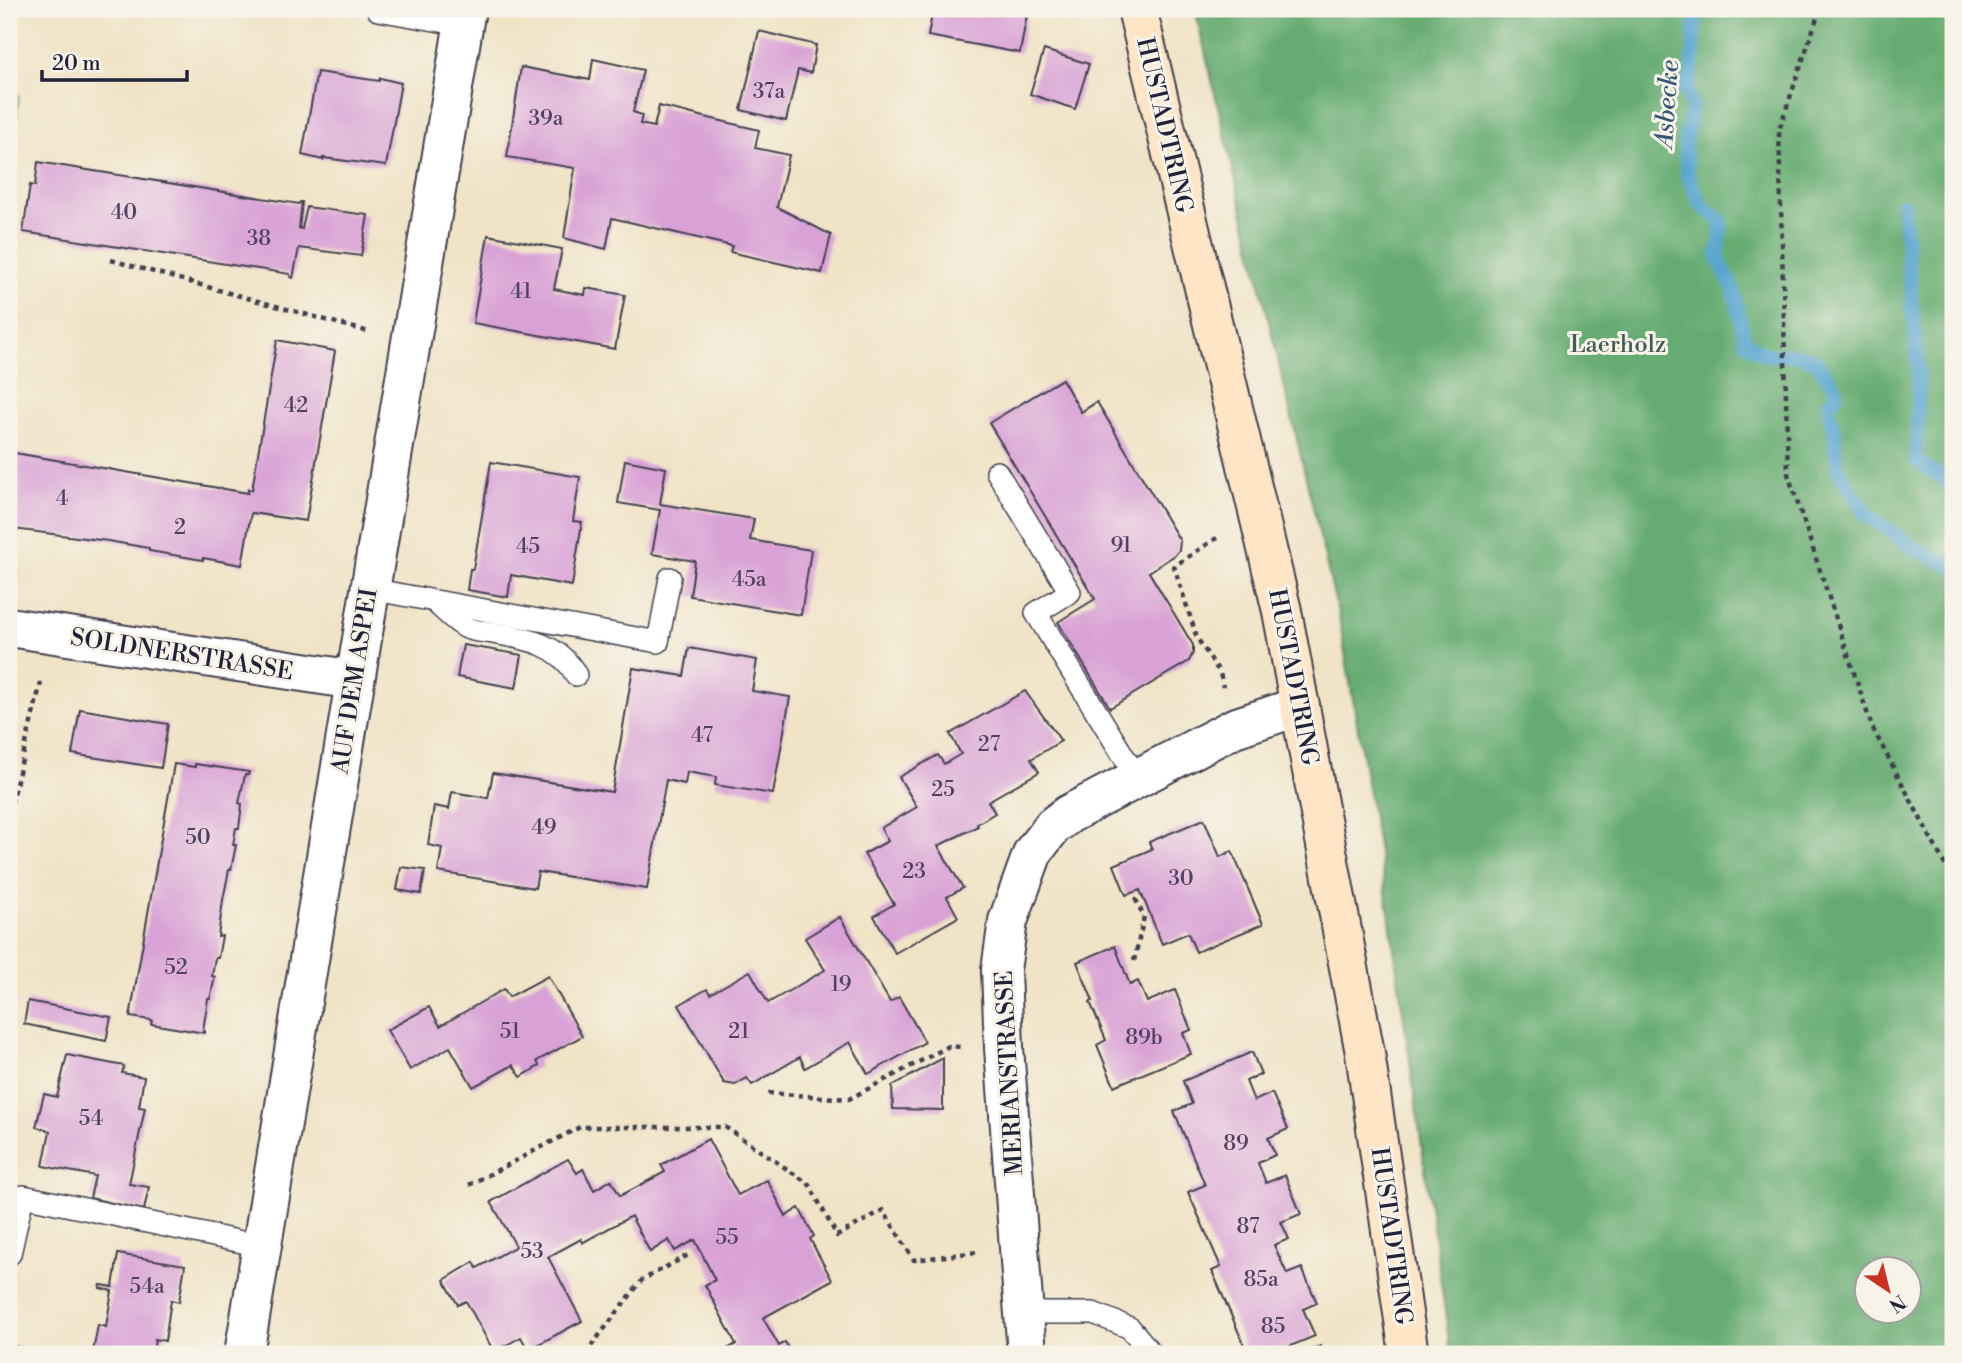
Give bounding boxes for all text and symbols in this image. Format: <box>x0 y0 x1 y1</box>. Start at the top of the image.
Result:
street label: HUSTADTRING <box>1129 35 1199 216</box>
scale bar <box>42 38 187 82</box>
text: 20 m <box>52 51 101 77</box>
water label: Asbecke <box>1648 59 1686 152</box>
house number: 37a <box>753 79 786 105</box>
house number: 39a <box>529 106 564 132</box>
house number: 40 <box>111 200 137 226</box>
house number: 38 <box>247 226 271 252</box>
house number: 41 <box>510 279 532 305</box>
park label: Laerholz <box>1570 330 1666 360</box>
house number: 42 <box>284 393 308 419</box>
house number: 4 <box>56 486 68 512</box>
house number: 2 <box>174 515 186 541</box>
house number: 91 <box>1110 533 1132 559</box>
house number: 45 <box>516 534 540 560</box>
house number: 45a <box>732 567 767 593</box>
street label: AUF DEM ASPEI <box>325 586 384 777</box>
street label: HUSTADTRING <box>1261 586 1325 768</box>
street label: SOLDNERSTRASSE <box>68 623 295 687</box>
house number: 47 <box>691 723 714 749</box>
house number: 27 <box>978 732 1001 758</box>
house number: 25 <box>931 777 955 803</box>
house number: 49 <box>531 815 557 841</box>
house number: 50 <box>185 825 211 851</box>
house number: 23 <box>902 859 926 885</box>
house number: 30 <box>1168 866 1194 892</box>
house number: 52 <box>164 955 188 981</box>
street label: MERIANSTRASSE <box>990 970 1030 1176</box>
house number: 19 <box>830 972 852 998</box>
house number: 51 <box>500 1019 520 1045</box>
house number: 21 <box>728 1019 750 1045</box>
house number: 89b <box>1125 1025 1163 1051</box>
house number: 54 <box>79 1106 103 1132</box>
house number: 89 <box>1223 1131 1249 1157</box>
street label: HUSTADTRING <box>1364 1145 1418 1327</box>
house number: 87 <box>1236 1214 1260 1240</box>
house number: 55 <box>715 1225 739 1251</box>
house number: 53 <box>520 1239 544 1265</box>
north arrow <box>1854 1254 1924 1324</box>
house number: 85a <box>1243 1267 1279 1293</box>
house number: 54a <box>129 1274 165 1300</box>
text: N <box>1884 1289 1910 1317</box>
house number: 85 <box>1261 1314 1285 1340</box>

